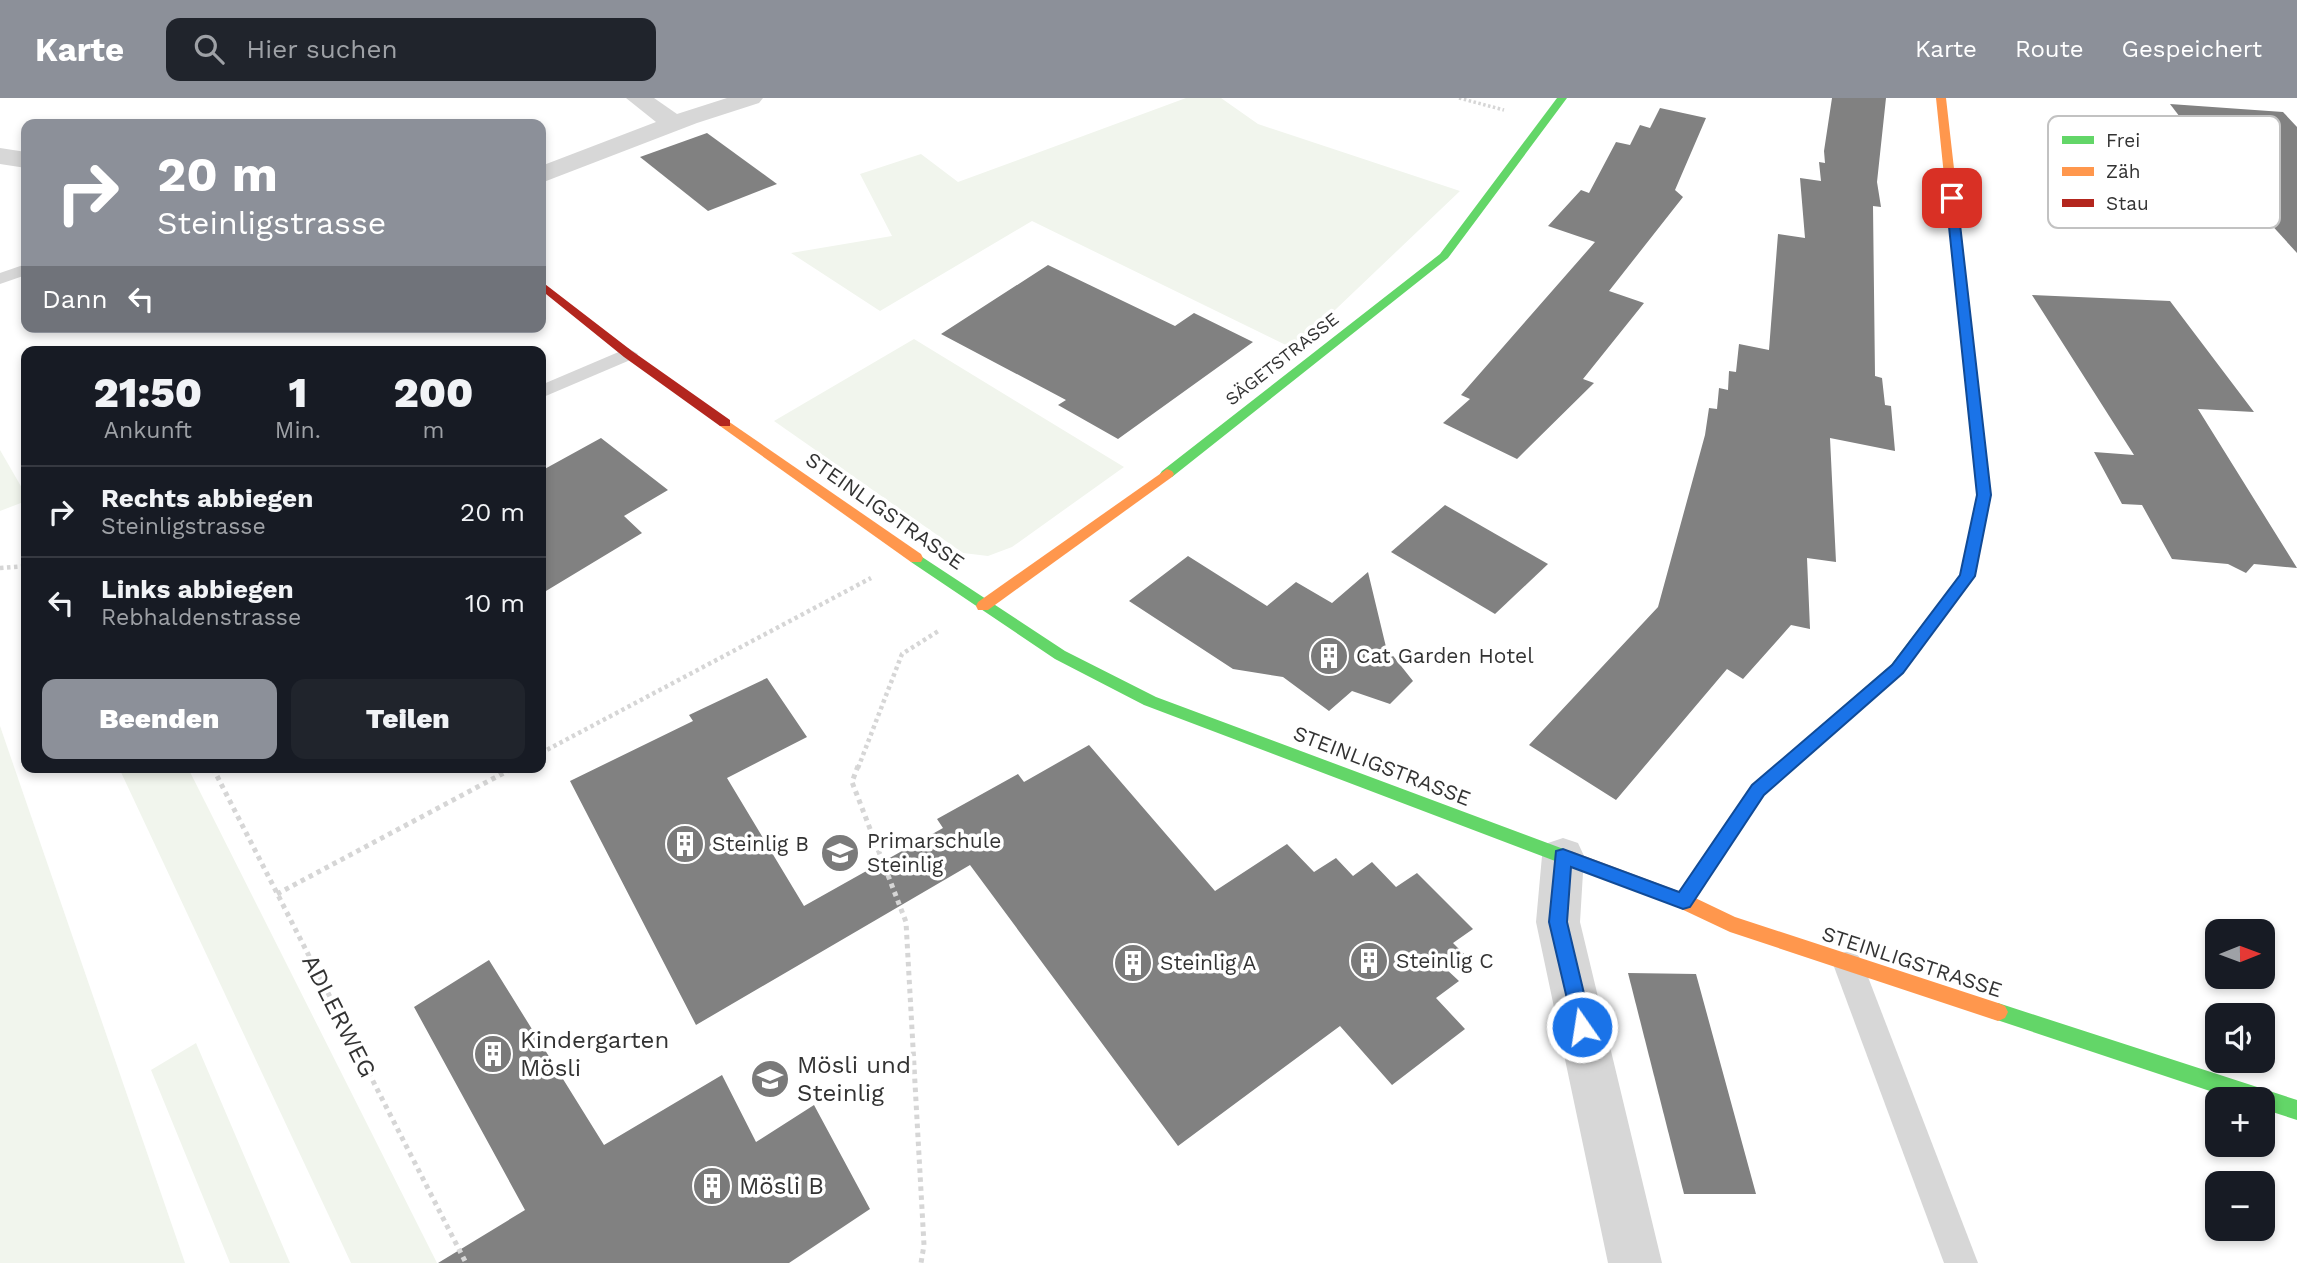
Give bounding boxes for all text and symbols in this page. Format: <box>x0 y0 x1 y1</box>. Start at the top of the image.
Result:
search box <box>166 18 656 81</box>
text: Karte <box>35 30 124 69</box>
icon: search <box>190 30 228 68</box>
text: Hier suchen <box>246 34 398 64</box>
text: Karte <box>1915 35 1977 63</box>
text: Route <box>2015 35 2084 63</box>
text: Gespeichert <box>2122 35 2262 63</box>
legend <box>2048 116 2280 228</box>
text: Frei <box>2106 129 2140 152</box>
text: 20 m <box>157 145 278 203</box>
icon: right <box>42 147 133 238</box>
text: Zäh <box>2106 160 2141 183</box>
pin <box>1922 168 1982 228</box>
icon: arrive <box>1933 179 1971 217</box>
text: Stau <box>2106 192 2149 215</box>
text: Steinligstrasse <box>157 204 386 242</box>
icon: left <box>122 280 160 318</box>
text: Dann <box>42 284 108 314</box>
street label: SÄGETSTRASSE <box>1221 308 1342 409</box>
text: 21:50 <box>94 368 202 417</box>
text: 1 <box>288 368 307 417</box>
text: 200 <box>393 368 473 417</box>
text: Ankunft <box>104 417 192 444</box>
text: Min. <box>275 417 321 444</box>
text: m <box>422 417 444 444</box>
street label: STEINLIGSTRASSE <box>801 446 969 575</box>
text: Rechts abbiegen <box>101 483 313 513</box>
icon: right <box>42 493 80 531</box>
text: 20 m <box>460 497 525 527</box>
text: Steinligstrasse <box>101 513 266 540</box>
text: Links abbiegen <box>101 574 294 604</box>
icon: left <box>42 584 80 622</box>
text: 10 m <box>465 588 525 618</box>
text: Rebhaldenstrasse <box>101 604 301 631</box>
building icon: Cat Garden Hotel <box>1308 635 1350 677</box>
place label: Cat Garden Hotel <box>1356 643 1534 668</box>
button: Beenden <box>42 679 277 759</box>
button: Teilen <box>291 679 525 759</box>
street label: STEINLIGSTRASSE <box>1290 720 1474 811</box>
building icon: Steinlig B <box>664 823 706 865</box>
place label: Primarschule Steinlig <box>867 828 1001 877</box>
place label: Steinlig B <box>712 831 809 856</box>
school or university icon: Primarschule Steinlig <box>819 832 861 874</box>
north arrow <box>2205 919 2275 989</box>
map controls <box>2205 919 2275 1241</box>
street label: STEINLIGSTRASSE <box>1819 921 2005 1002</box>
building icon: Steinlig C <box>1348 940 1390 982</box>
building icon: Steinlig A <box>1112 942 1154 984</box>
place label: Steinlig C <box>1396 948 1494 973</box>
street label: ADLERWEG <box>296 950 382 1082</box>
place label: Steinlig A <box>1160 950 1256 975</box>
position arrow <box>1545 990 1619 1064</box>
button: sound <box>2205 1003 2275 1073</box>
place label: Kindergarten Mösli <box>520 1026 669 1082</box>
building icon: Kindergarten Mösli <box>472 1033 514 1075</box>
place label: Mösli und Steinlig <box>797 1051 911 1107</box>
school or university icon: Mösli und Steinlig <box>749 1058 791 1100</box>
button: + <box>2205 1087 2275 1157</box>
building icon: Mösli B <box>691 1165 733 1207</box>
button: − <box>2205 1171 2275 1241</box>
place label: Mösli B <box>739 1172 824 1200</box>

